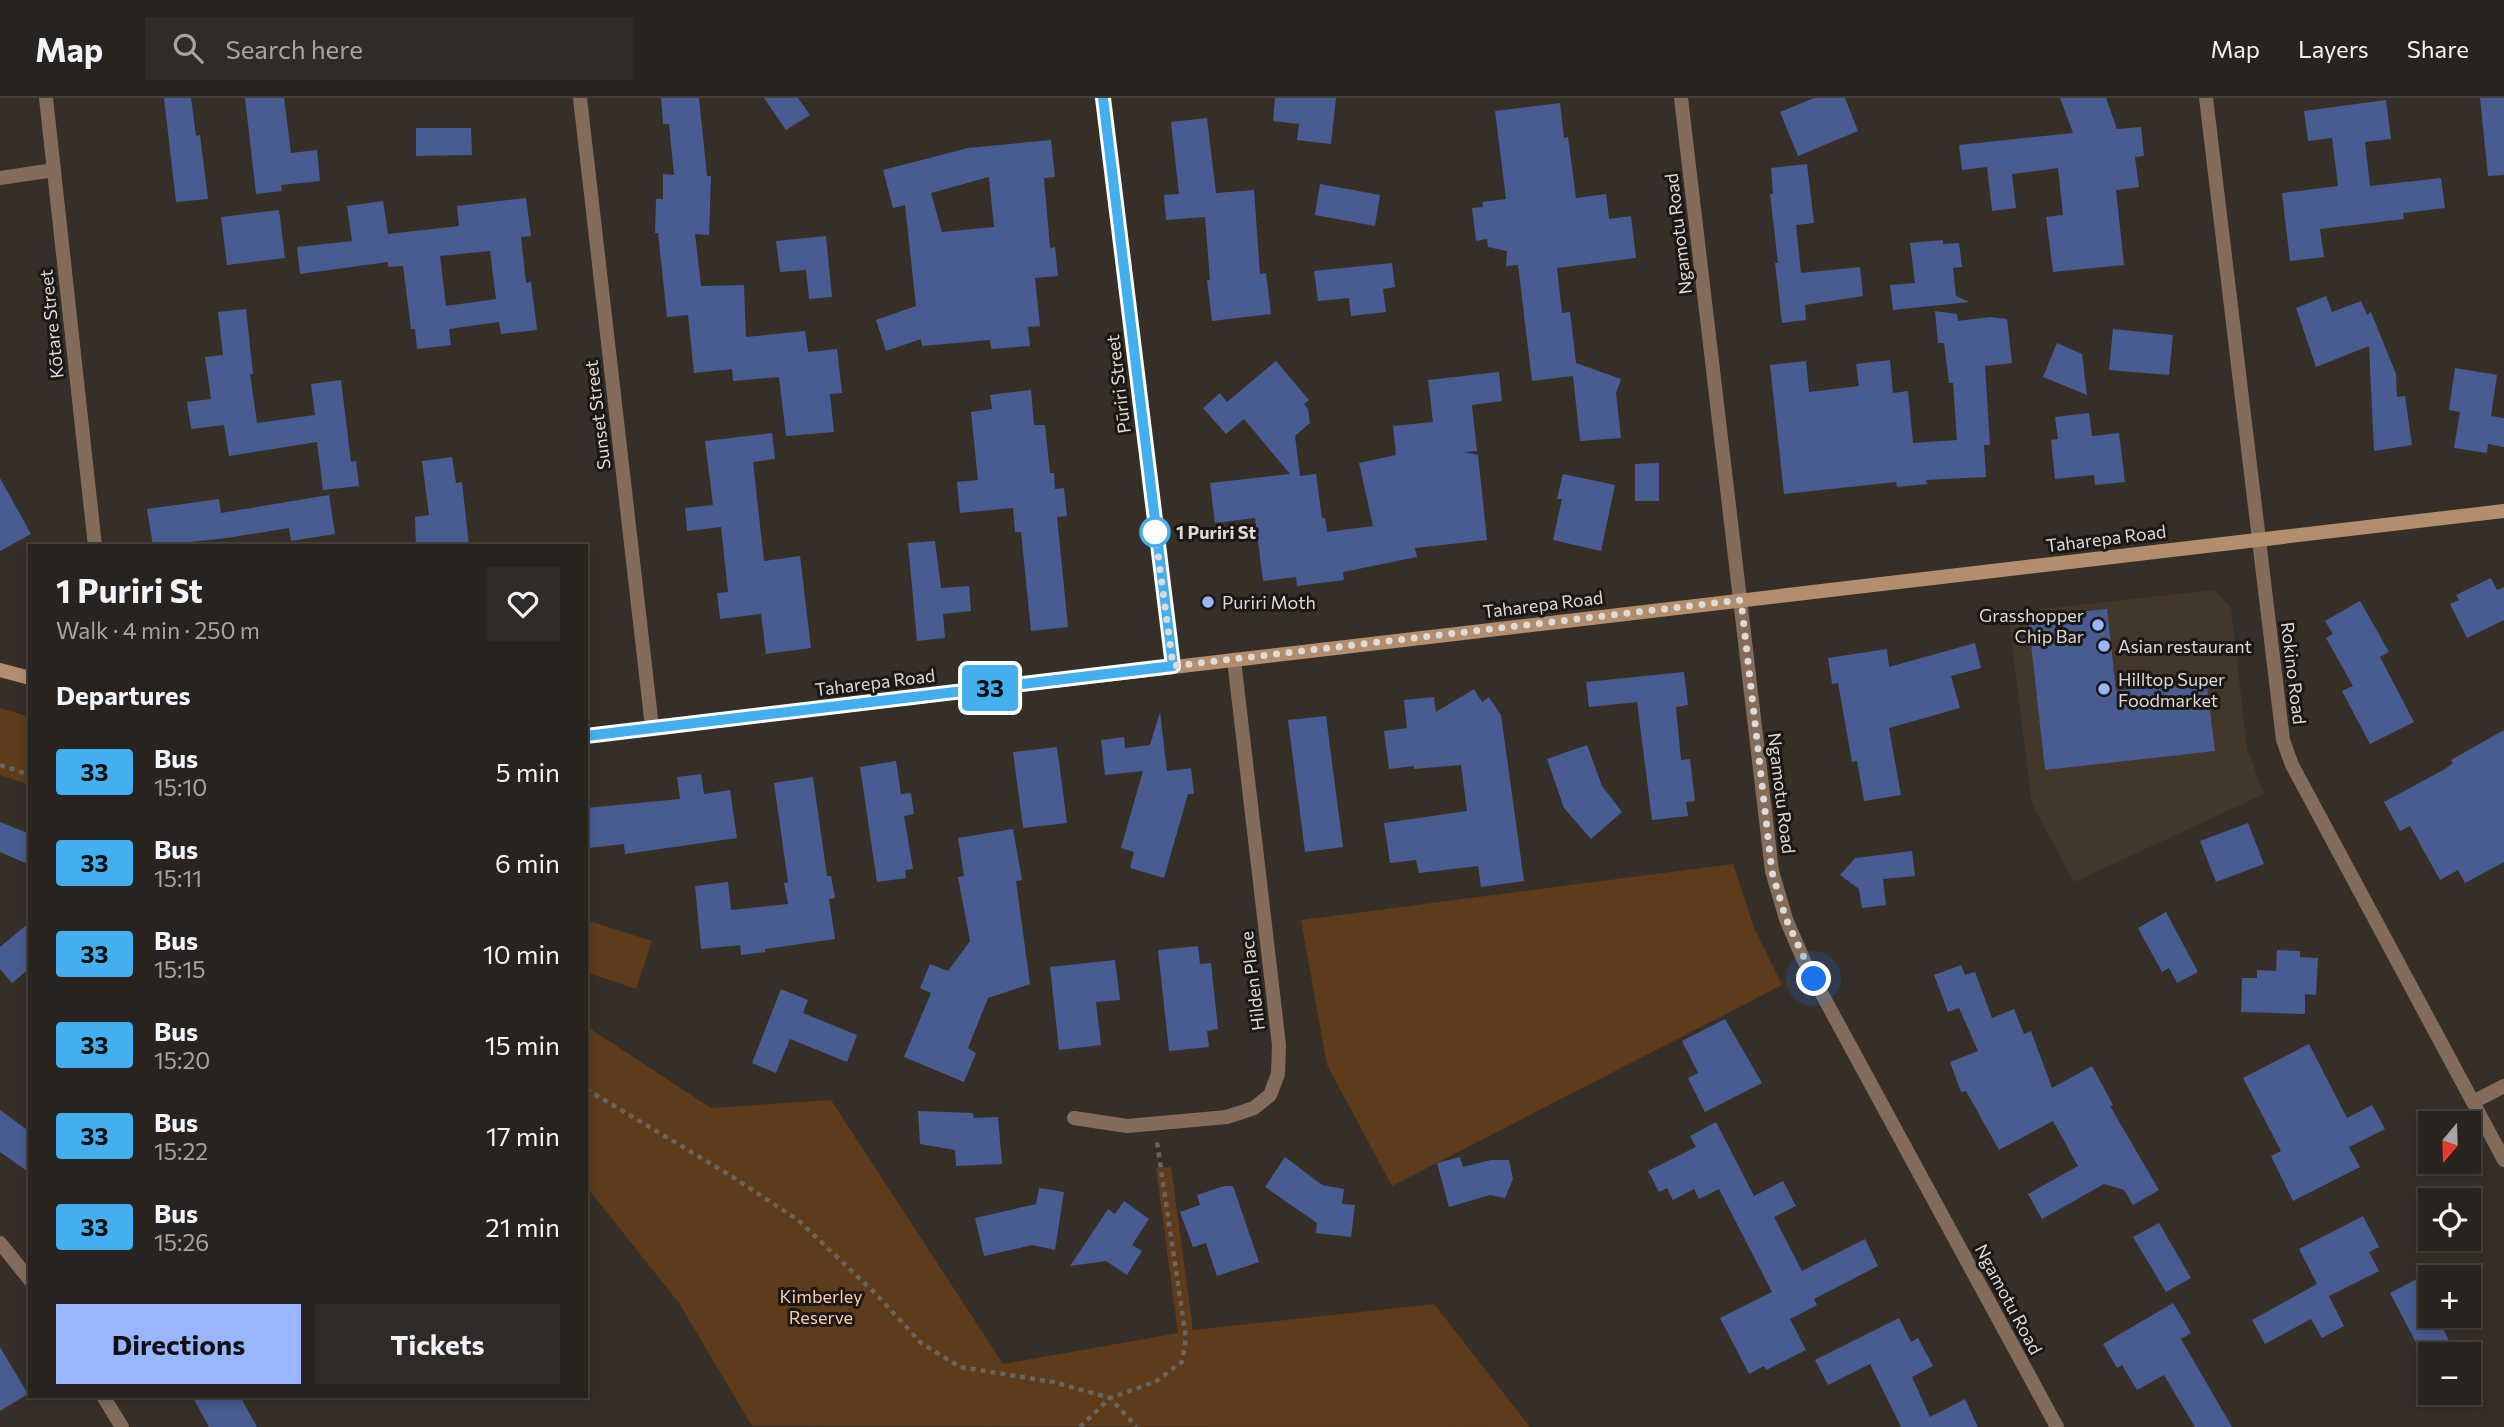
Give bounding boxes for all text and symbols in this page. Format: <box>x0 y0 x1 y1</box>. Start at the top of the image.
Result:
search box <box>145 17 635 80</box>
text: Map <box>35 28 103 69</box>
icon: search <box>169 29 207 67</box>
text: Search here <box>225 33 363 64</box>
text: Map <box>2211 34 2260 63</box>
text: Layers <box>2298 34 2369 63</box>
text: Share <box>2407 34 2469 63</box>
street label: Ngamotu Road <box>1660 172 1696 296</box>
street label: Kōtare Street <box>34 268 68 380</box>
street label: Pūriri Street <box>1101 333 1135 435</box>
street label: Sunset Street <box>579 359 615 471</box>
marker: 1 Puriri St <box>1140 517 1170 547</box>
street label: Taharepa Road <box>2045 520 2167 556</box>
place label: 1 Puriri St <box>1176 521 1256 543</box>
button: heart <box>486 567 560 641</box>
text: 1 Puriri St <box>56 569 203 610</box>
street label: Taharepa Road <box>1482 586 1604 622</box>
place label: Puriri Moth <box>1222 591 1316 613</box>
marker: Puriri Moth <box>1200 594 1216 610</box>
place label: Grasshopper Chip Bar <box>1979 604 2084 647</box>
text: Walk · 4 min · 250 m <box>56 616 260 644</box>
marker: Grasshopper Chip Bar <box>2090 617 2106 633</box>
street label: Rokino Road <box>2277 620 2311 726</box>
place label: Asian restaurant <box>2118 635 2252 657</box>
marker: Asian restaurant <box>2096 638 2112 654</box>
street label: Taharepa Road <box>814 664 936 700</box>
line badge: 33 <box>958 665 1021 711</box>
place label: Hilltop Super Foodmarket <box>2118 668 2225 711</box>
text: 33 <box>976 673 1004 702</box>
text: Departures <box>56 679 191 710</box>
marker: Hilltop Super Foodmarket <box>2096 681 2112 697</box>
street label: Ngamotu Road <box>1764 731 1800 855</box>
text: Bus <box>154 742 198 773</box>
text: 5 min <box>496 756 560 787</box>
text: 33 <box>81 757 108 786</box>
text: 15:10 <box>154 773 207 801</box>
text: Bus <box>154 833 198 864</box>
text: 6 min <box>495 847 560 878</box>
text: 33 <box>81 848 108 877</box>
text: 15:11 <box>154 864 202 892</box>
text: Bus <box>154 924 198 955</box>
street label: Hilden Place <box>1235 930 1269 1032</box>
text: 10 min <box>483 938 560 969</box>
text: 33 <box>81 939 108 968</box>
text: 15:15 <box>154 955 206 983</box>
your location <box>1796 961 1831 996</box>
text: Bus <box>154 1015 198 1046</box>
text: 15 min <box>485 1029 560 1060</box>
text: 33 <box>81 1030 108 1059</box>
text: 15:20 <box>154 1046 210 1074</box>
text: Bus <box>154 1106 198 1137</box>
north arrow <box>2418 1111 2482 1174</box>
map controls <box>2418 1111 2481 1405</box>
text: 17 min <box>486 1120 560 1151</box>
text: 33 <box>81 1121 108 1150</box>
text: 15:22 <box>154 1137 208 1165</box>
button: locate <box>2418 1188 2481 1251</box>
text: Bus <box>154 1197 198 1228</box>
text: 21 min <box>485 1211 560 1242</box>
text: 33 <box>81 1212 108 1241</box>
text: 15:26 <box>154 1228 209 1256</box>
street label: Ngamotu Road <box>1971 1240 2047 1358</box>
button: + <box>2418 1265 2481 1328</box>
park label: Kimberley Reserve <box>780 1285 862 1328</box>
button: Directions <box>56 1304 301 1384</box>
button: Tickets <box>315 1304 560 1384</box>
button: − <box>2418 1342 2481 1405</box>

